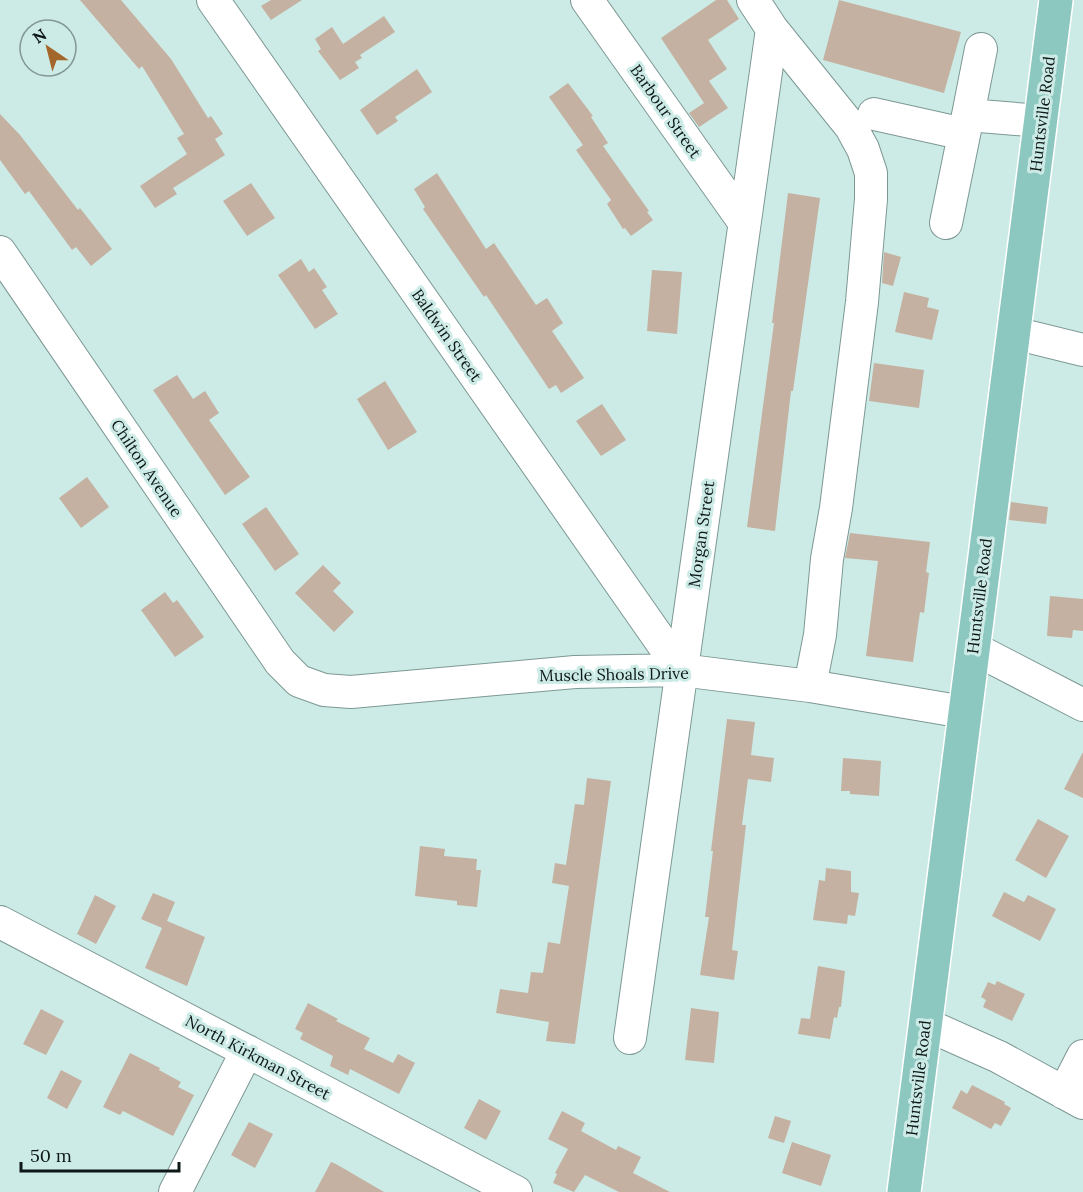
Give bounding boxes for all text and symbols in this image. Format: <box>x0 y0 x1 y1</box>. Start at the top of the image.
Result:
north arrow <box>18 18 78 78</box>
text: N <box>29 24 50 47</box>
street label: Huntsville Road <box>1025 55 1059 173</box>
street label: Barbour Street <box>626 60 706 162</box>
street label: Baldwin Street <box>408 285 487 386</box>
street label: Chilton Avenue <box>107 415 187 521</box>
street label: Morgan Street <box>684 479 718 588</box>
street label: Huntsville Road <box>962 537 996 655</box>
street label: Muscle Shoals Drive <box>539 663 689 685</box>
street label: North Kirkman Street <box>182 1010 335 1104</box>
street label: Huntsville Road <box>901 1019 935 1137</box>
scale bar <box>21 1135 178 1173</box>
text: 50 m <box>30 1144 72 1167</box>

